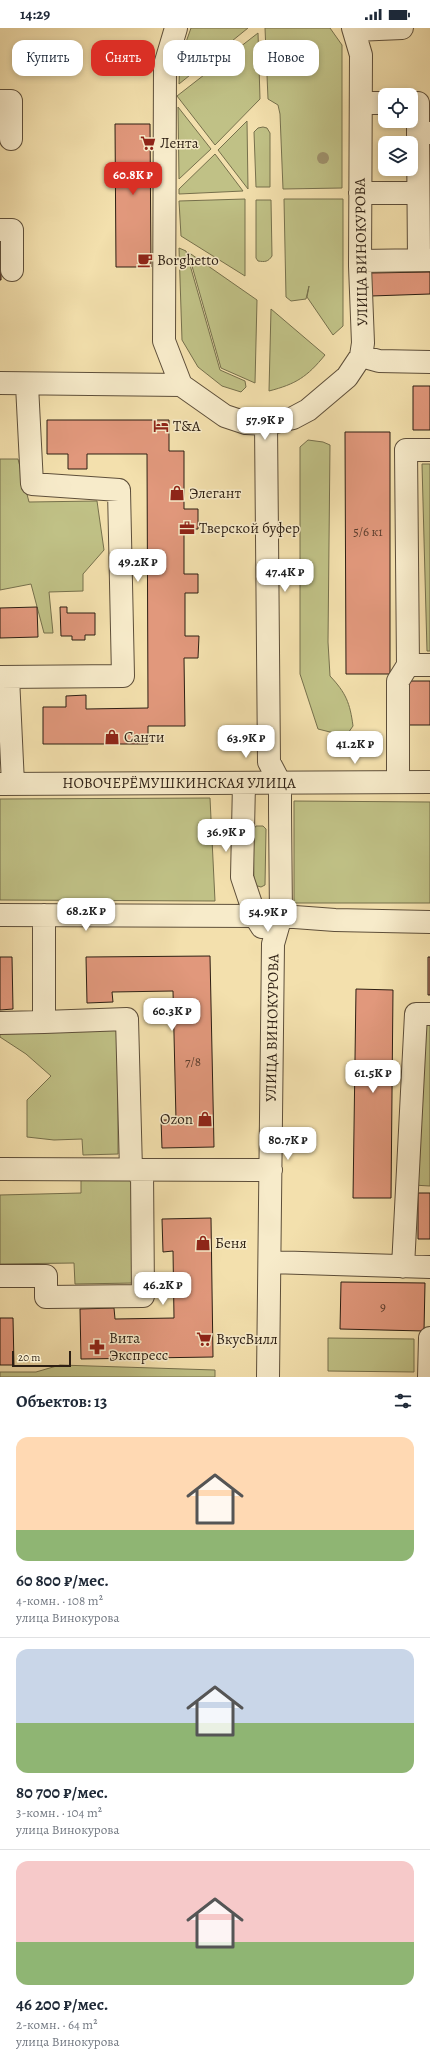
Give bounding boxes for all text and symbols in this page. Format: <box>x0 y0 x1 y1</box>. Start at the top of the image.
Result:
text: 14:29 <box>20 4 50 24</box>
chip: Купить <box>12 40 83 76</box>
chip: Снять <box>91 40 155 76</box>
chip: Фильтры <box>163 40 245 76</box>
chip: Новое <box>253 40 319 76</box>
map controls <box>378 88 418 176</box>
button: locate <box>378 88 418 128</box>
place label: Лента <box>160 133 199 153</box>
supermarket icon: Лента <box>139 134 157 152</box>
button: layers <box>378 136 418 176</box>
pin: 60.8K ₽ <box>96 162 170 196</box>
text: 60.8K ₽ <box>113 166 153 183</box>
street label: УЛИЦА ВИНОКУРОВА <box>350 178 372 326</box>
place label: Borghetto <box>157 250 219 270</box>
cafe icon: Borghetto <box>136 251 154 269</box>
pin: 57.9K ₽ <box>228 407 302 441</box>
text: 57.9K ₽ <box>246 411 284 428</box>
place label: T&A <box>173 416 201 436</box>
hotel icon: T&A <box>152 417 170 435</box>
place label: Элегант <box>189 483 241 503</box>
shop icon: Элегант <box>168 484 186 502</box>
place label: Тверской буфер <box>199 518 300 538</box>
office icon: Тверской буфер <box>178 519 196 537</box>
house number: 5/6 к1 <box>353 523 383 540</box>
pin: 49.2K ₽ <box>101 549 175 583</box>
text: 49.2K ₽ <box>118 553 158 570</box>
pin: 47.4K ₽ <box>248 559 322 593</box>
text: 47.4K ₽ <box>266 563 304 580</box>
pin: 63.9K ₽ <box>209 725 283 759</box>
place label: Санти <box>124 727 165 747</box>
shop icon: Санти <box>103 728 121 746</box>
text: 63.9K ₽ <box>227 729 265 746</box>
pin: 41.2K ₽ <box>318 731 392 765</box>
text: 41.2K ₽ <box>336 735 374 752</box>
street label: НОВОЧЕРЁМУШКИНСКАЯ УЛИЦА <box>62 773 296 793</box>
pin: 36.9K ₽ <box>189 819 263 853</box>
text: 36.9K ₽ <box>207 823 245 840</box>
pin: 68.2K ₽ <box>49 898 123 932</box>
pin: 54.9K ₽ <box>231 899 305 933</box>
text: 68.2K ₽ <box>66 902 106 919</box>
text: 54.9K ₽ <box>249 903 287 920</box>
street label: УЛИЦА ВИНОКУРОВА <box>261 954 283 1102</box>
pin: 60.3K ₽ <box>135 998 209 1032</box>
text: 60.3K ₽ <box>152 1002 192 1019</box>
house number: 7/8 <box>185 1053 201 1070</box>
pin: 61.5K ₽ <box>336 1060 410 1094</box>
text: 61.5K ₽ <box>354 1064 392 1081</box>
place label: Ozon <box>160 1109 193 1129</box>
shop icon: Ozon <box>196 1110 214 1128</box>
pin: 80.7K ₽ <box>251 1127 325 1161</box>
text: 80.7K ₽ <box>268 1131 308 1148</box>
place label: Беня <box>215 1233 247 1253</box>
shop icon: Беня <box>194 1234 212 1252</box>
pin: 46.2K ₽ <box>126 1272 200 1306</box>
text: 46.2K ₽ <box>143 1276 183 1293</box>
house number: 9 <box>380 1298 386 1315</box>
place label: Вита Экспресс <box>109 1328 168 1365</box>
place label: ВкусВилл <box>216 1329 278 1349</box>
supermarket icon: ВкусВилл <box>195 1330 213 1348</box>
pharmacy icon: Вита Экспресс <box>88 1338 106 1356</box>
scale bar <box>12 1349 71 1368</box>
text: 20 m <box>18 1350 40 1365</box>
text: Объектов: 13 <box>16 1390 107 1413</box>
icon: filters <box>392 1390 414 1412</box>
icon: home <box>179 1463 251 1535</box>
text: 60 800 ₽/мес. <box>16 1569 109 1592</box>
text: 4-комн. · 108 m² <box>16 1592 103 1609</box>
text: улица Винокурова <box>16 1609 119 1626</box>
icon: home <box>179 1675 251 1747</box>
text: 80 700 ₽/мес. <box>16 1781 108 1804</box>
text: 3-комн. · 104 m² <box>16 1804 102 1821</box>
text: улица Винокурова <box>16 1821 119 1838</box>
icon: home <box>179 1887 251 1959</box>
text: 46 200 ₽/мес. <box>16 1993 108 2016</box>
text: 2-комн. · 64 m² <box>16 2016 97 2033</box>
text: улица Винокурова <box>16 2033 119 2050</box>

